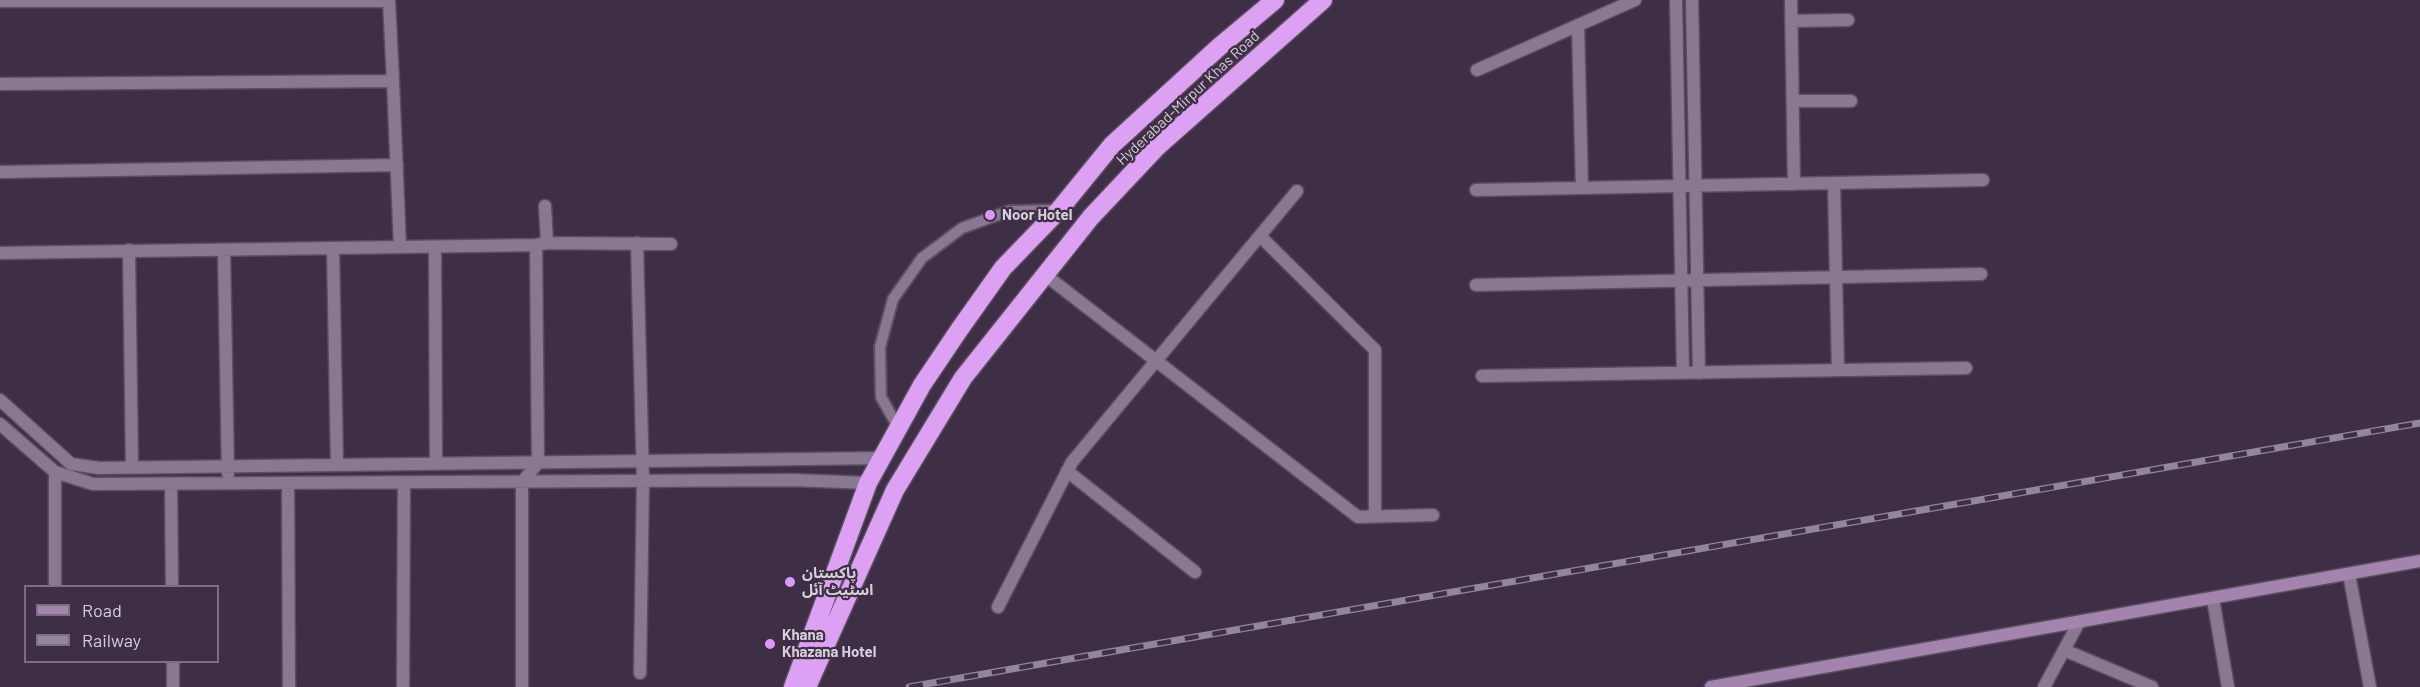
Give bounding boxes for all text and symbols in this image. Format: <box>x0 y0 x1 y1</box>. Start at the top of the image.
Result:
street label: Hyderabad-Mirpur Khas Road <box>1113 27 1263 169</box>
place label: Noor Hotel <box>1002 206 1072 224</box>
marker: Noor Hotel <box>983 208 997 222</box>
place label: پاکستان اسٹیٹ آئل <box>802 564 873 599</box>
marker: پاکستان اسٹیٹ آئل <box>783 575 797 589</box>
legend <box>24 585 219 663</box>
text: Road <box>82 599 122 621</box>
place label: Khana Khazana Hotel <box>782 626 876 661</box>
text: Railway <box>82 629 141 651</box>
marker: Khana Khazana Hotel <box>763 637 777 651</box>

